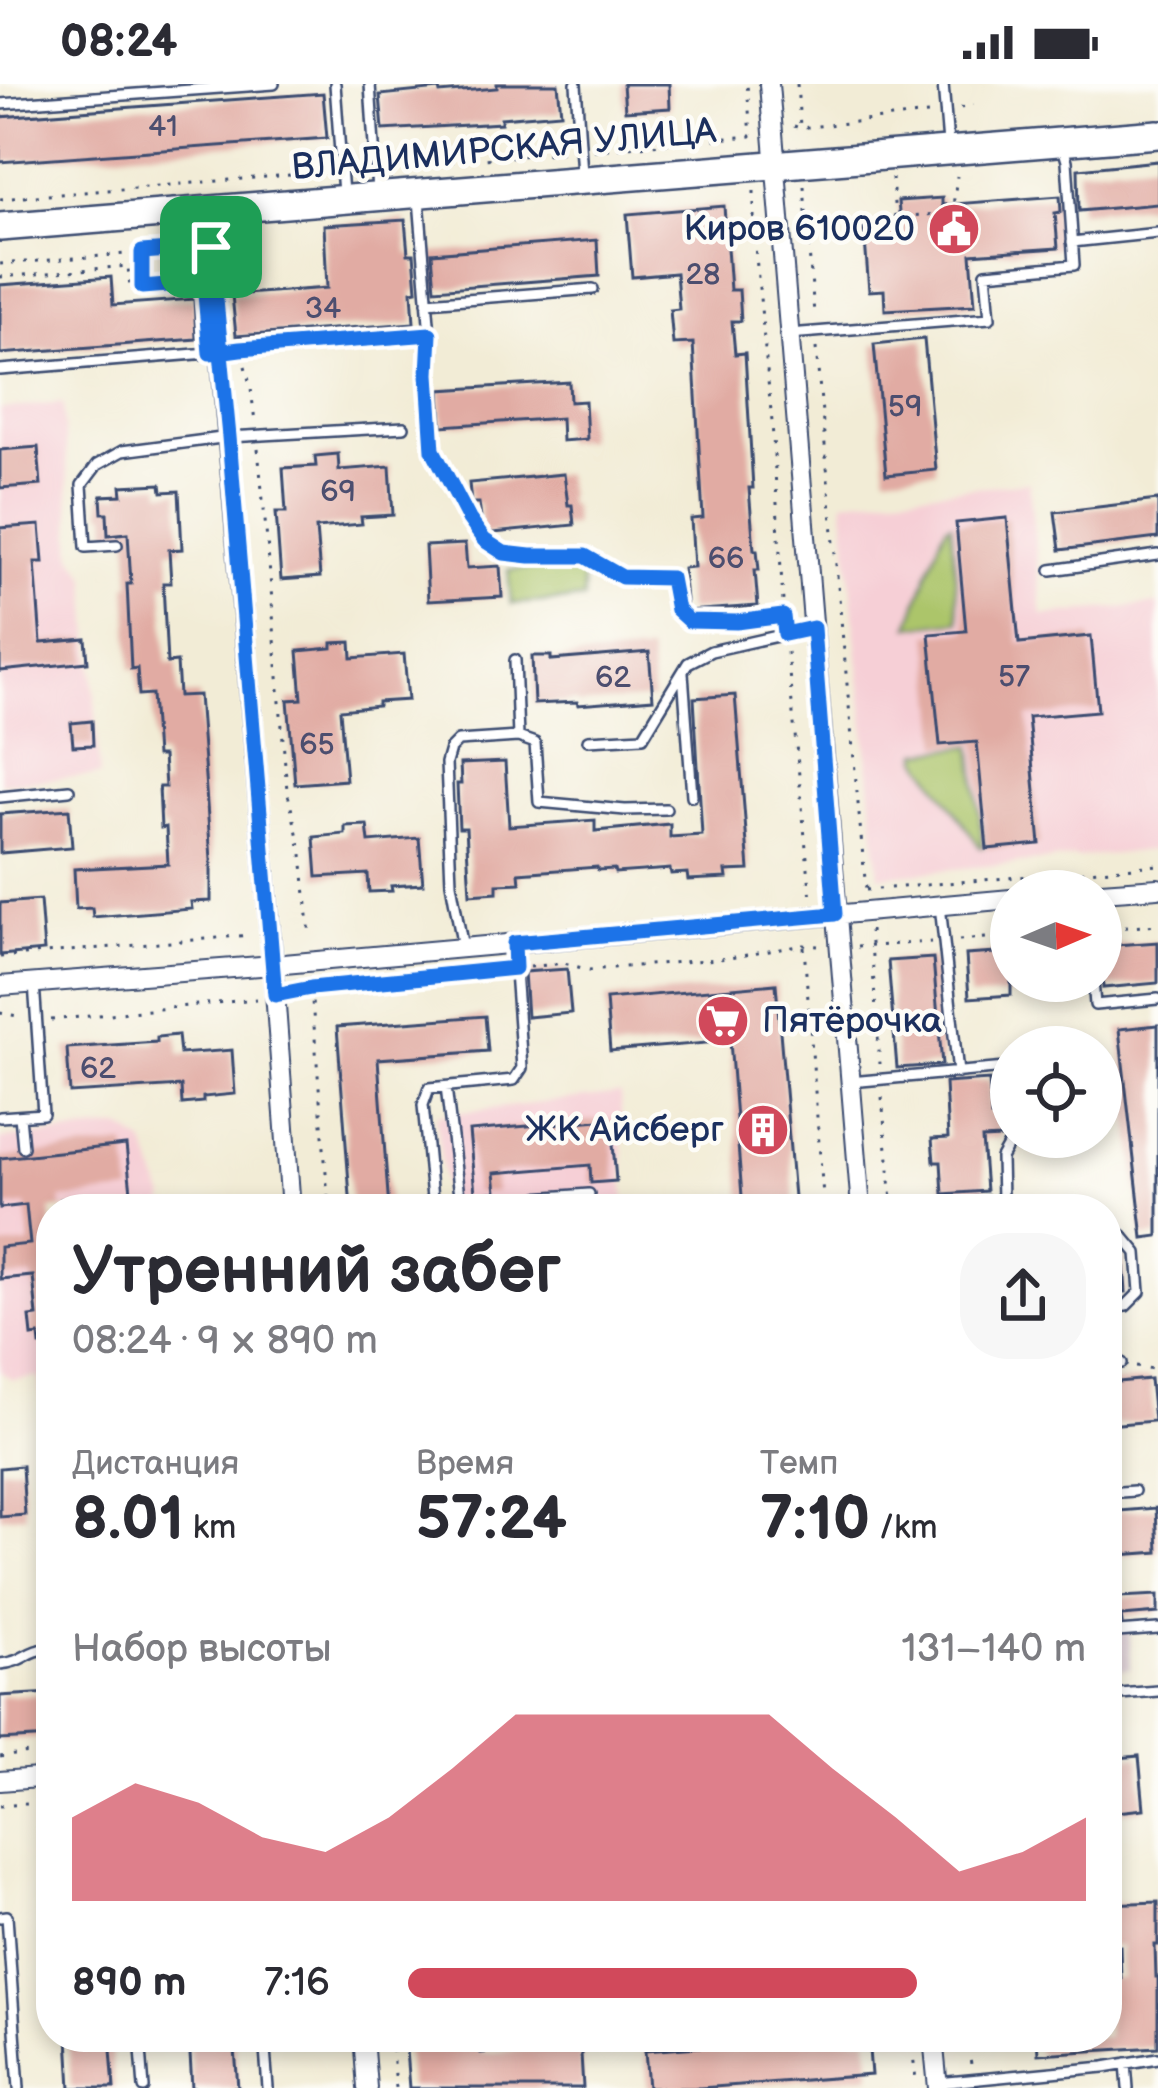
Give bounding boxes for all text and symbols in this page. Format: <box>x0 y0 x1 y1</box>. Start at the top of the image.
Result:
text: 08:24 <box>60 15 178 70</box>
house number: 41 <box>148 109 178 145</box>
street label: ВЛАДИМИРСКАЯ УЛИЦА <box>290 110 718 190</box>
pin <box>160 196 262 298</box>
public building icon: Киров 610020 <box>926 201 982 257</box>
place label: Киров 610020 <box>683 208 915 251</box>
icon: arrive <box>178 214 244 280</box>
house number: 28 <box>685 257 721 293</box>
house number: 34 <box>305 291 341 327</box>
house number: 59 <box>888 389 922 425</box>
house number: 69 <box>320 474 356 510</box>
house number: 66 <box>708 541 744 577</box>
house number: 57 <box>998 659 1030 695</box>
house number: 62 <box>595 660 631 696</box>
house number: 65 <box>299 727 335 763</box>
north arrow <box>990 870 1122 1002</box>
map controls <box>990 870 1122 1158</box>
supermarket icon: Пятёрочка <box>695 993 751 1049</box>
place label: Пятёрочка <box>762 1000 942 1043</box>
button: locate <box>990 1026 1122 1158</box>
house number: 62 <box>80 1051 116 1087</box>
building icon: ЖК Айсберг <box>735 1102 791 1158</box>
place label: ЖК Айсберг <box>525 1109 724 1152</box>
text: Утренний забег <box>72 1233 561 1312</box>
button: share <box>960 1233 1086 1359</box>
text: 08:24 · 9 × 890 m <box>72 1318 378 1365</box>
text: Дистанция <box>72 1444 239 1484</box>
text: Время <box>416 1444 514 1484</box>
text: Темп <box>760 1444 838 1484</box>
text: 8.01 <box>72 1484 184 1556</box>
text: 57:24 <box>416 1484 567 1556</box>
text: 7:10 <box>760 1484 870 1556</box>
text: km <box>184 1508 236 1548</box>
text: /km <box>870 1508 937 1548</box>
text: Набор высоты <box>72 1626 332 1673</box>
text: 131–140 m <box>902 1626 1086 1673</box>
text: 890 m <box>72 1960 186 2007</box>
text: 7:16 <box>264 1960 330 2007</box>

